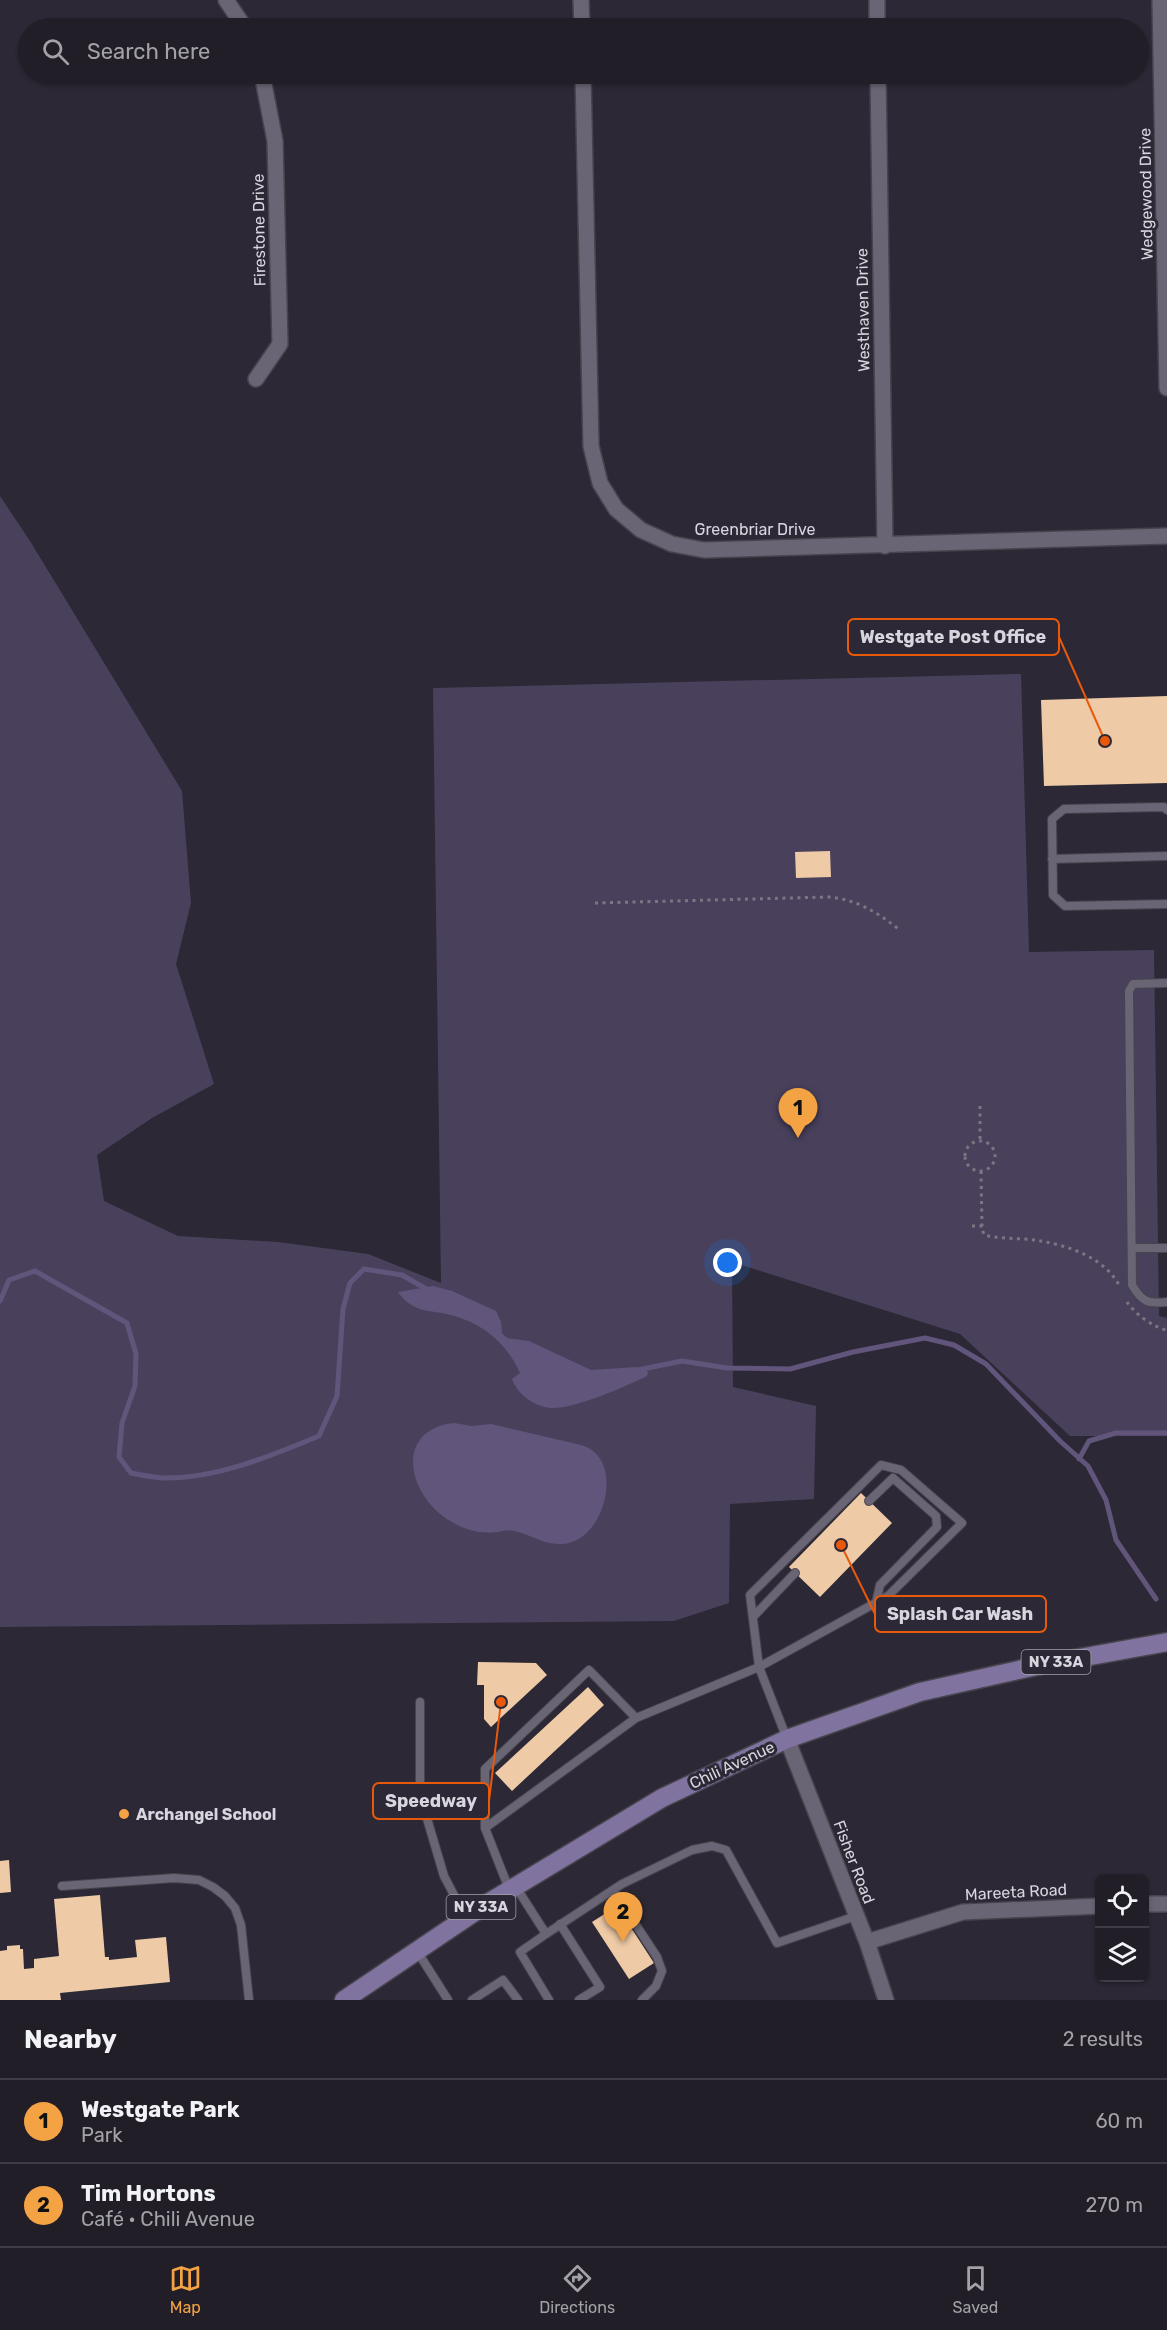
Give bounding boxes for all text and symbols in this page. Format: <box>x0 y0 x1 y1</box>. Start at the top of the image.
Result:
search box <box>18 18 1149 84</box>
icon: search <box>39 35 72 68</box>
text: Search here <box>87 38 210 65</box>
street label: Wedgewood Drive <box>1135 128 1157 260</box>
street label: Firestone Drive <box>249 173 269 287</box>
street label: Westhaven Drive <box>852 248 874 372</box>
street label: Greenbriar Drive <box>695 520 815 539</box>
callout: Westgate Post Office <box>848 619 1059 655</box>
text: Westgate Post Office <box>860 626 1047 648</box>
pin: 1 <box>778 1088 818 1138</box>
your location <box>713 1248 742 1277</box>
callout: Splash Car Wash <box>875 1596 1046 1632</box>
text: Splash Car Wash <box>887 1603 1033 1625</box>
road number: NY 33A <box>1022 1650 1090 1674</box>
street label: Chili Avenue <box>686 1737 778 1793</box>
callout: Speedway <box>373 1783 489 1819</box>
text: Speedway <box>385 1790 477 1812</box>
place label: Archangel School <box>136 1805 276 1824</box>
marker: Archangel School <box>117 1807 131 1821</box>
street label: Fisher Road <box>829 1818 879 1906</box>
map controls <box>1095 1874 1149 1982</box>
button: locate <box>1095 1874 1149 1928</box>
street label: Mareeta Road <box>964 1880 1068 1904</box>
pin: 2 <box>604 1892 642 1942</box>
road number: NY 33A <box>446 1895 516 1919</box>
button: layers <box>1095 1928 1149 1982</box>
text: Nearby <box>24 2024 117 2055</box>
text: 2 results <box>1063 2027 1143 2051</box>
text: Westgate Park <box>81 2096 240 2123</box>
text: 1 <box>39 2109 48 2133</box>
text: 60 m <box>1096 2109 1143 2133</box>
text: Park <box>81 2123 123 2147</box>
text: Tim Hortons <box>81 2180 216 2207</box>
text: 2 <box>37 2193 50 2217</box>
text: 270 m <box>1086 2193 1143 2217</box>
text: Café · Chili Avenue <box>81 2207 255 2231</box>
tab: Map <box>169 2262 202 2317</box>
tab: Directions <box>539 2262 615 2317</box>
tab: Saved <box>953 2262 998 2317</box>

